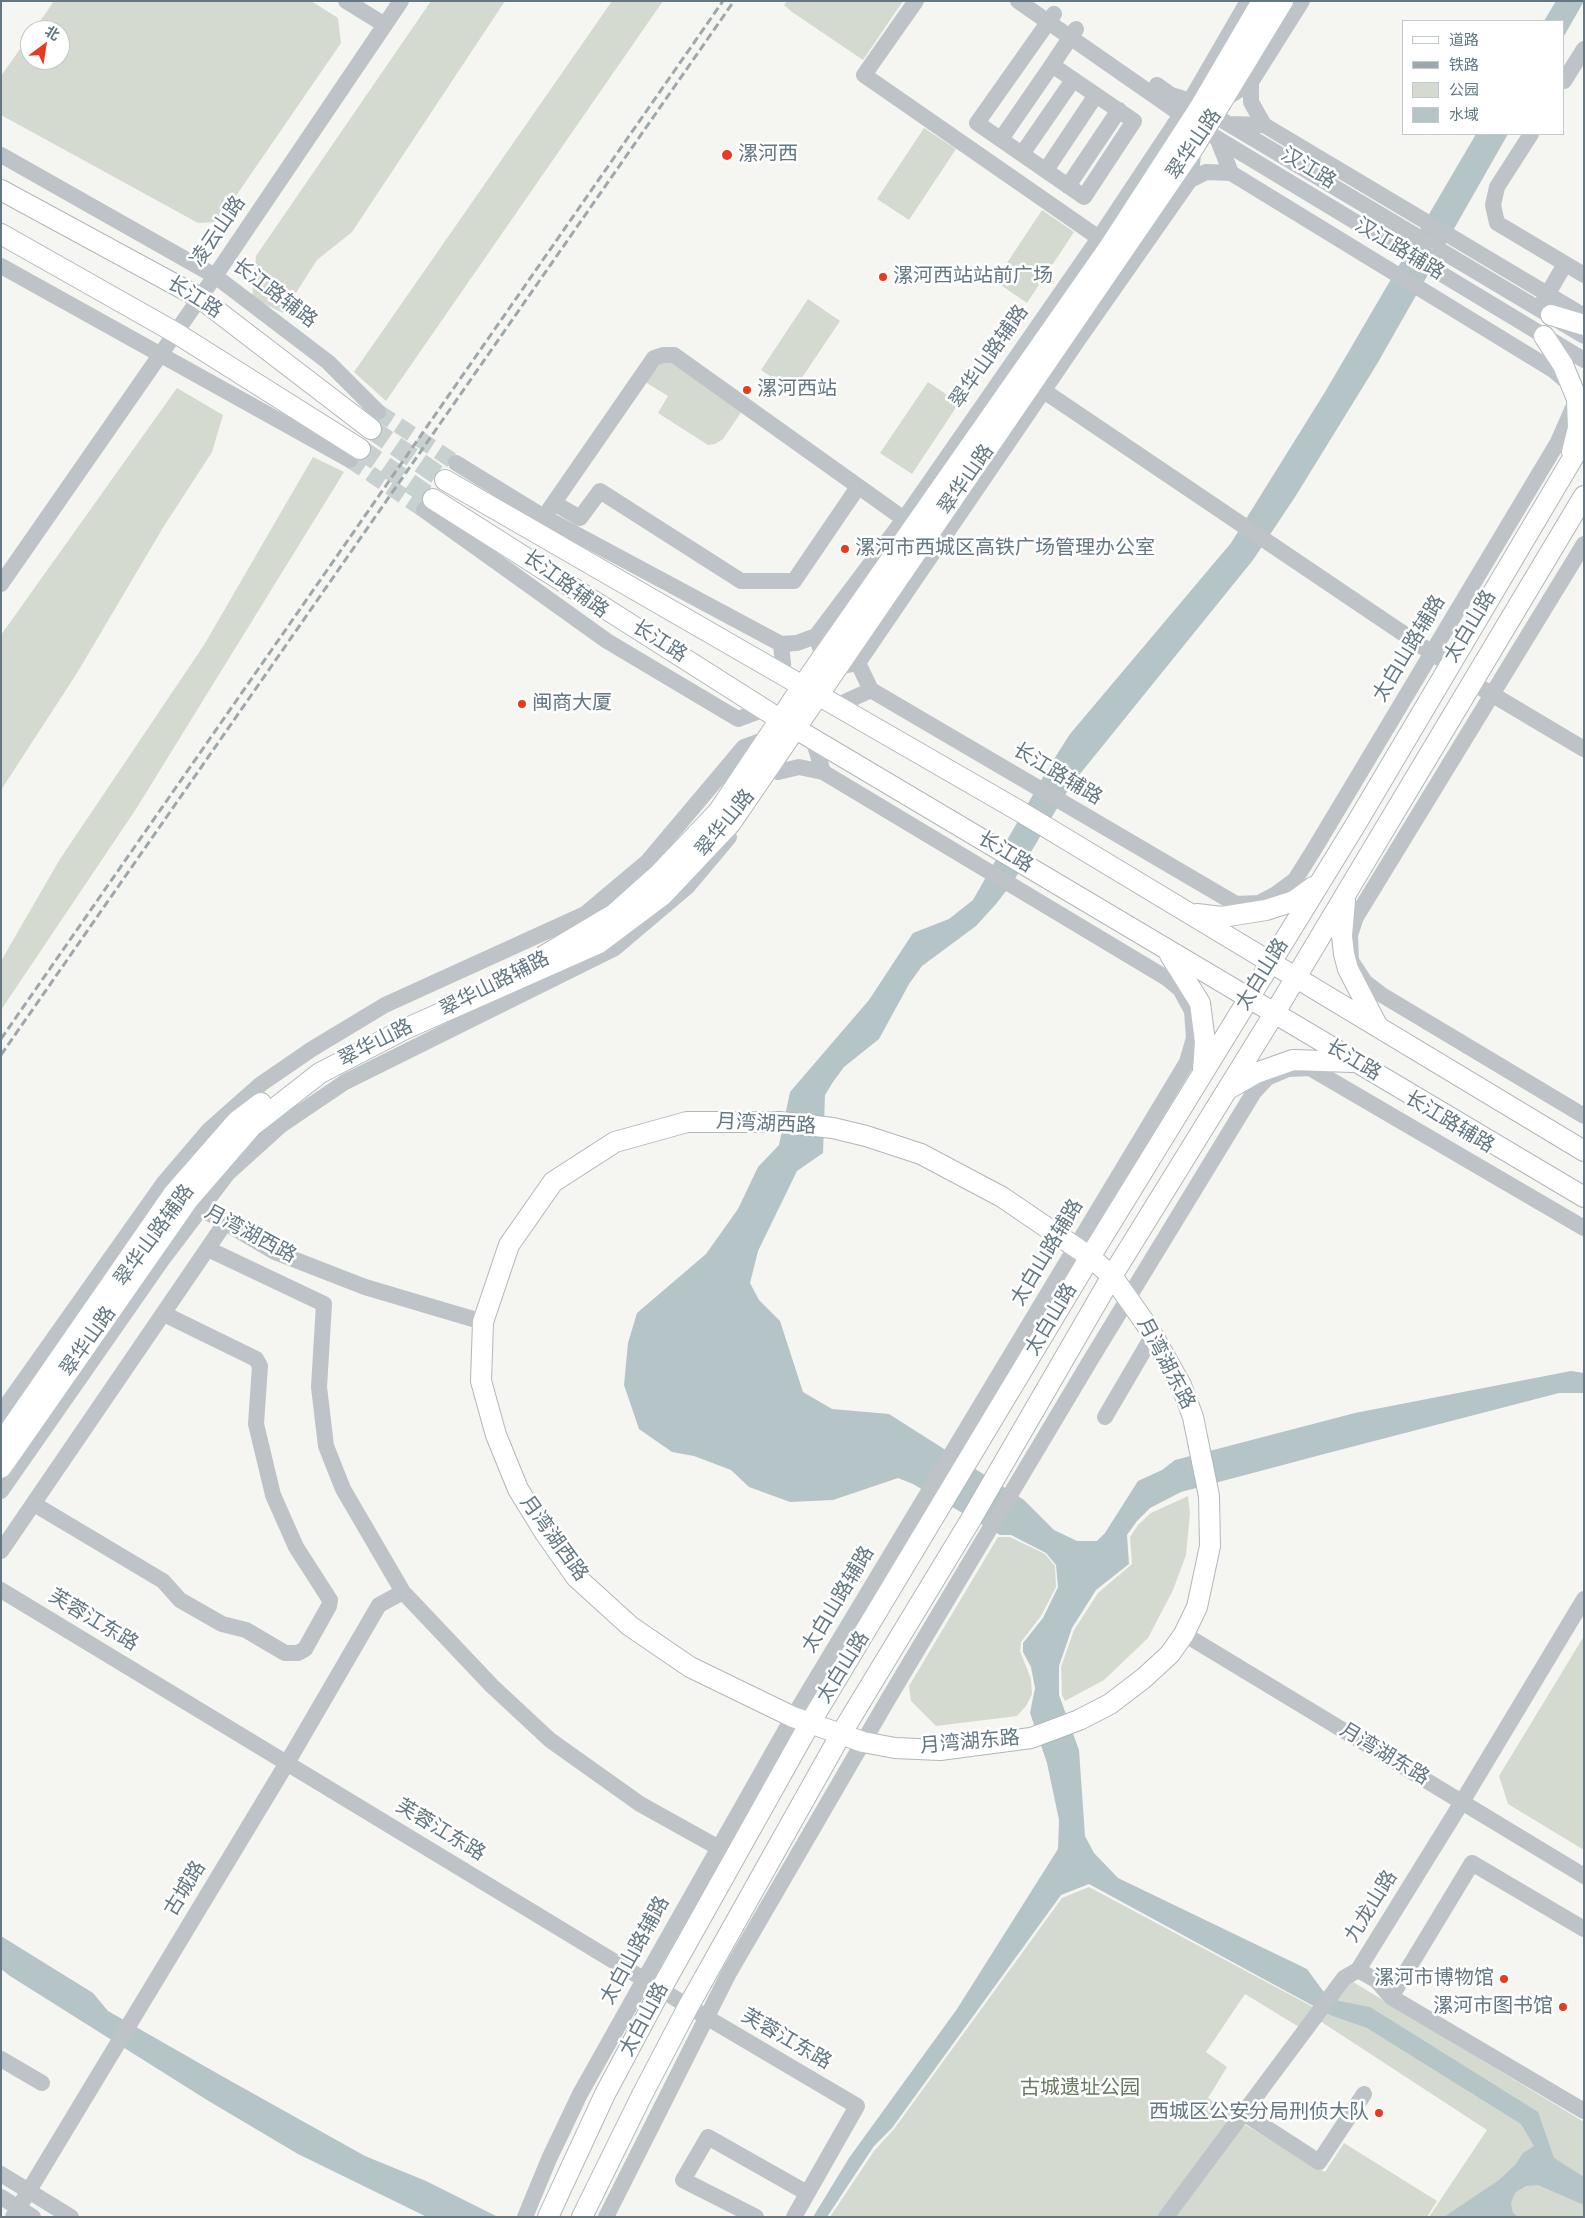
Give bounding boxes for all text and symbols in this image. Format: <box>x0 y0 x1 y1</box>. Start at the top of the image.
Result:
north arrow <box>20 20 70 70</box>
legend <box>1402 20 1565 135</box>
text: 北 <box>41 21 63 45</box>
text: 道路 <box>1449 29 1479 51</box>
text: 铁路 <box>1449 54 1479 76</box>
text: 公园 <box>1449 79 1479 101</box>
text: 水域 <box>1449 104 1479 126</box>
street label: 翠华山路 <box>1163 105 1227 185</box>
place label: 漯河西 <box>738 143 798 167</box>
street label: 汉江路 <box>1276 143 1340 195</box>
marker: 漯河西 <box>720 148 734 162</box>
street label: 凌云山路 <box>187 192 251 272</box>
street label: 汉江路辅路 <box>1350 214 1448 286</box>
street label: 长江路辅路 <box>227 254 321 334</box>
place label: 漯河西站站前广场 <box>893 265 1053 289</box>
marker: 漯河西站站前广场 <box>877 271 889 283</box>
street label: 长江路 <box>162 272 226 324</box>
street label: 翠华山路辅路 <box>946 301 1034 413</box>
place label: 漯河西站 <box>757 378 837 402</box>
marker: 漯河西站 <box>741 384 753 396</box>
street label: 翠华山路 <box>934 440 1000 520</box>
place label: 漯河市西城区高铁广场管理办公室 <box>855 537 1155 561</box>
marker: 漯河市西城区高铁广场管理办公室 <box>839 543 851 555</box>
street label: 长江路辅路 <box>517 546 613 624</box>
street label: 太白山路 <box>1440 587 1502 667</box>
street label: 太白山路辅路 <box>1369 591 1451 707</box>
street label: 长江路 <box>627 616 691 668</box>
place label: 闽商大厦 <box>532 692 612 716</box>
marker: 闽商大厦 <box>516 698 528 710</box>
street label: 长江路辅路 <box>1008 739 1106 811</box>
street label: 翠华山路 <box>692 785 760 863</box>
street label: 长江路 <box>973 827 1037 879</box>
street label: 太白山路 <box>1232 935 1294 1015</box>
street label: 翠华山路辅路 <box>436 947 554 1023</box>
street label: 翠华山路 <box>335 1015 417 1073</box>
street label: 长江路 <box>1321 1035 1385 1087</box>
street label: 长江路辅路 <box>1400 1087 1498 1159</box>
street label: 月湾湖西路 <box>715 1110 817 1140</box>
street label: 翠华山路辅路 <box>110 1180 200 1292</box>
street label: 太白山路辅路 <box>1007 1195 1089 1311</box>
street label: 月湾湖西路 <box>200 1201 300 1269</box>
street label: 太白山路 <box>1021 1280 1083 1360</box>
street label: 翠华山路 <box>56 1302 122 1382</box>
street label: 月湾湖东路 <box>1131 1314 1199 1414</box>
street label: 月湾湖西路 <box>514 1491 592 1587</box>
street label: 太白山路辅路 <box>798 1542 880 1658</box>
street label: 芙蓉江东路 <box>44 1585 142 1657</box>
street label: 太白山路 <box>813 1628 875 1708</box>
street label: 月湾湖东路 <box>1335 1719 1433 1791</box>
street label: 月湾湖东路 <box>919 1727 1021 1759</box>
street label: 芙蓉江东路 <box>391 1795 489 1867</box>
street label: 古城路 <box>160 1857 212 1921</box>
street label: 九龙山路 <box>1341 1867 1403 1947</box>
street label: 太白山路辅路 <box>596 1893 676 2009</box>
place label: 漯河市博物馆 <box>1374 1967 1494 1991</box>
marker: 漯河市博物馆 <box>1498 1973 1510 1985</box>
street label: 太白山路 <box>616 1979 674 2061</box>
place label: 漯河市图书馆 <box>1433 1995 1553 2019</box>
marker: 漯河市图书馆 <box>1557 2001 1569 2013</box>
street label: 芙蓉江东路 <box>737 2005 835 2075</box>
park label: 古城遗址公园 <box>1020 2077 1140 2101</box>
place label: 西城区公安分局刑侦大队 <box>1149 2101 1369 2125</box>
marker: 西城区公安分局刑侦大队 <box>1373 2107 1385 2119</box>

